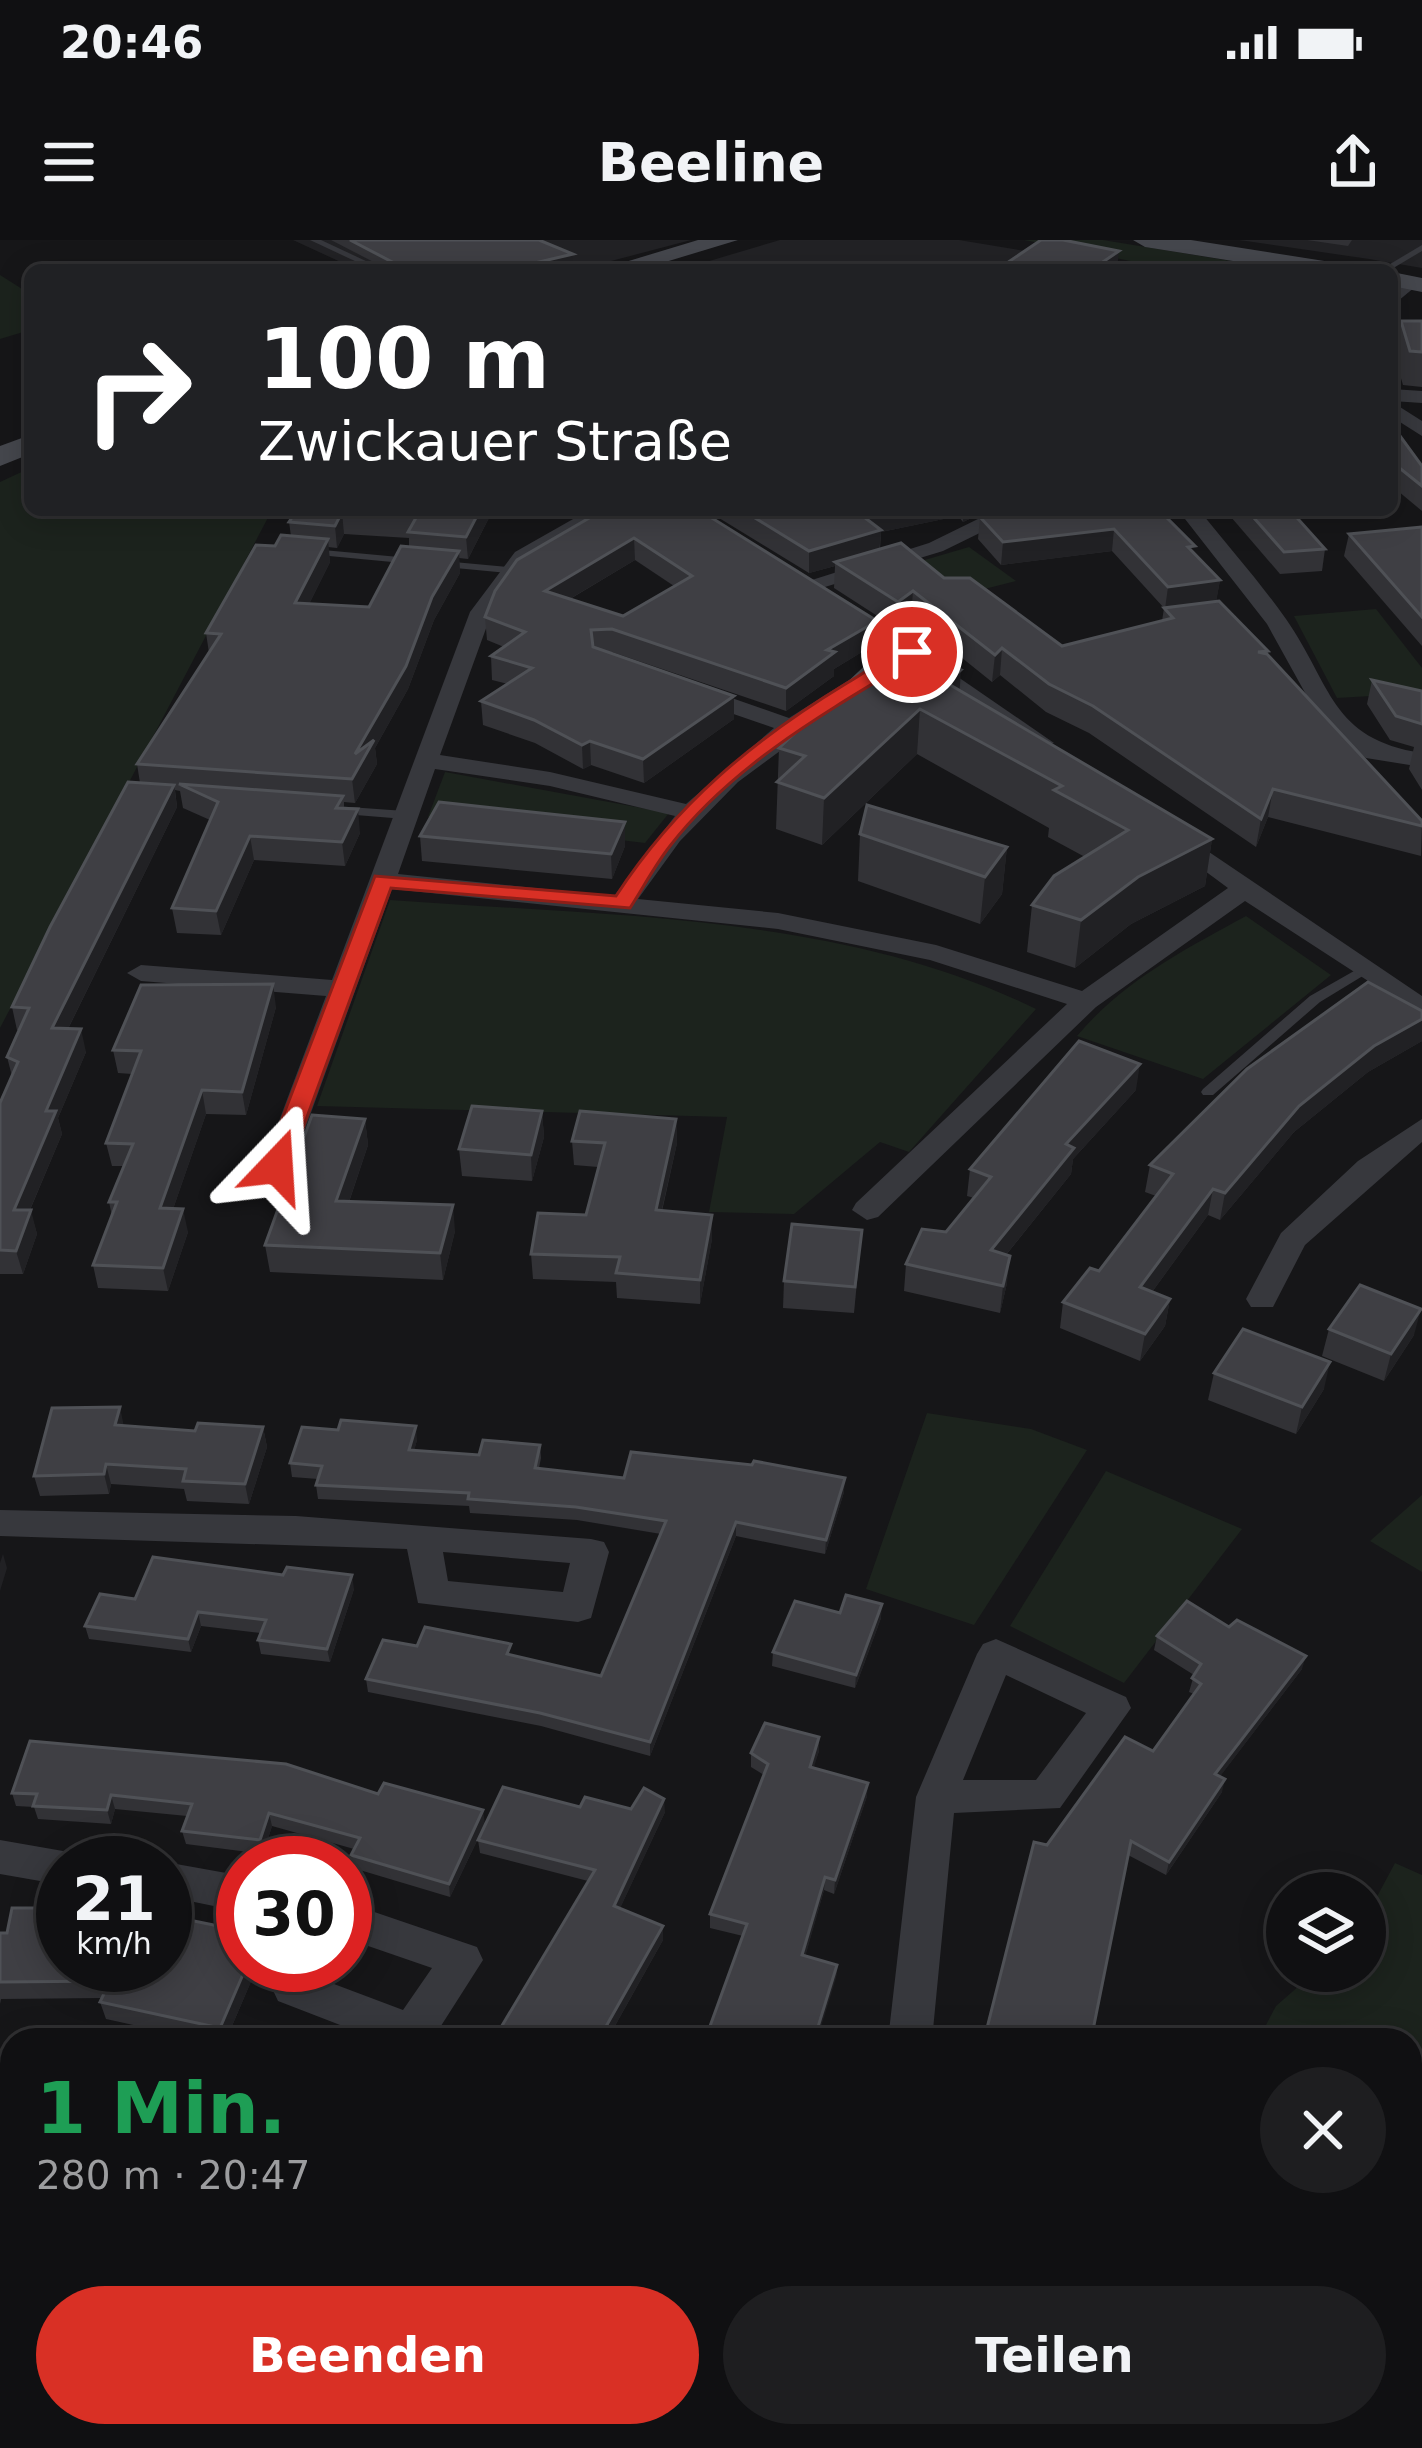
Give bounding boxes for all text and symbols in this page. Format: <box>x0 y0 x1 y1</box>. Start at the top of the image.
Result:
text: 20:46 <box>60 16 203 69</box>
icon: menu <box>36 129 102 195</box>
icon: share <box>1320 129 1386 195</box>
text: Beeline <box>598 131 824 194</box>
text: 100 m <box>258 310 550 408</box>
icon: right <box>60 312 216 468</box>
text: Zwickauer Straße <box>258 410 732 473</box>
pin <box>861 601 963 703</box>
icon: arrive <box>879 619 945 685</box>
position arrow <box>214 1103 340 1229</box>
speed limit sign: 30 <box>216 1836 372 1992</box>
text: 21 <box>72 1864 156 1934</box>
map controls <box>1266 1872 1386 1992</box>
button: layers <box>1266 1872 1386 1992</box>
text: km/h <box>76 1926 152 1961</box>
text: 1 Min. <box>36 2066 286 2150</box>
button: close <box>1260 2067 1386 2193</box>
text: 280 m · 20:47 <box>36 2153 310 2198</box>
button: Beenden <box>36 2286 699 2424</box>
button: Teilen <box>723 2286 1386 2424</box>

